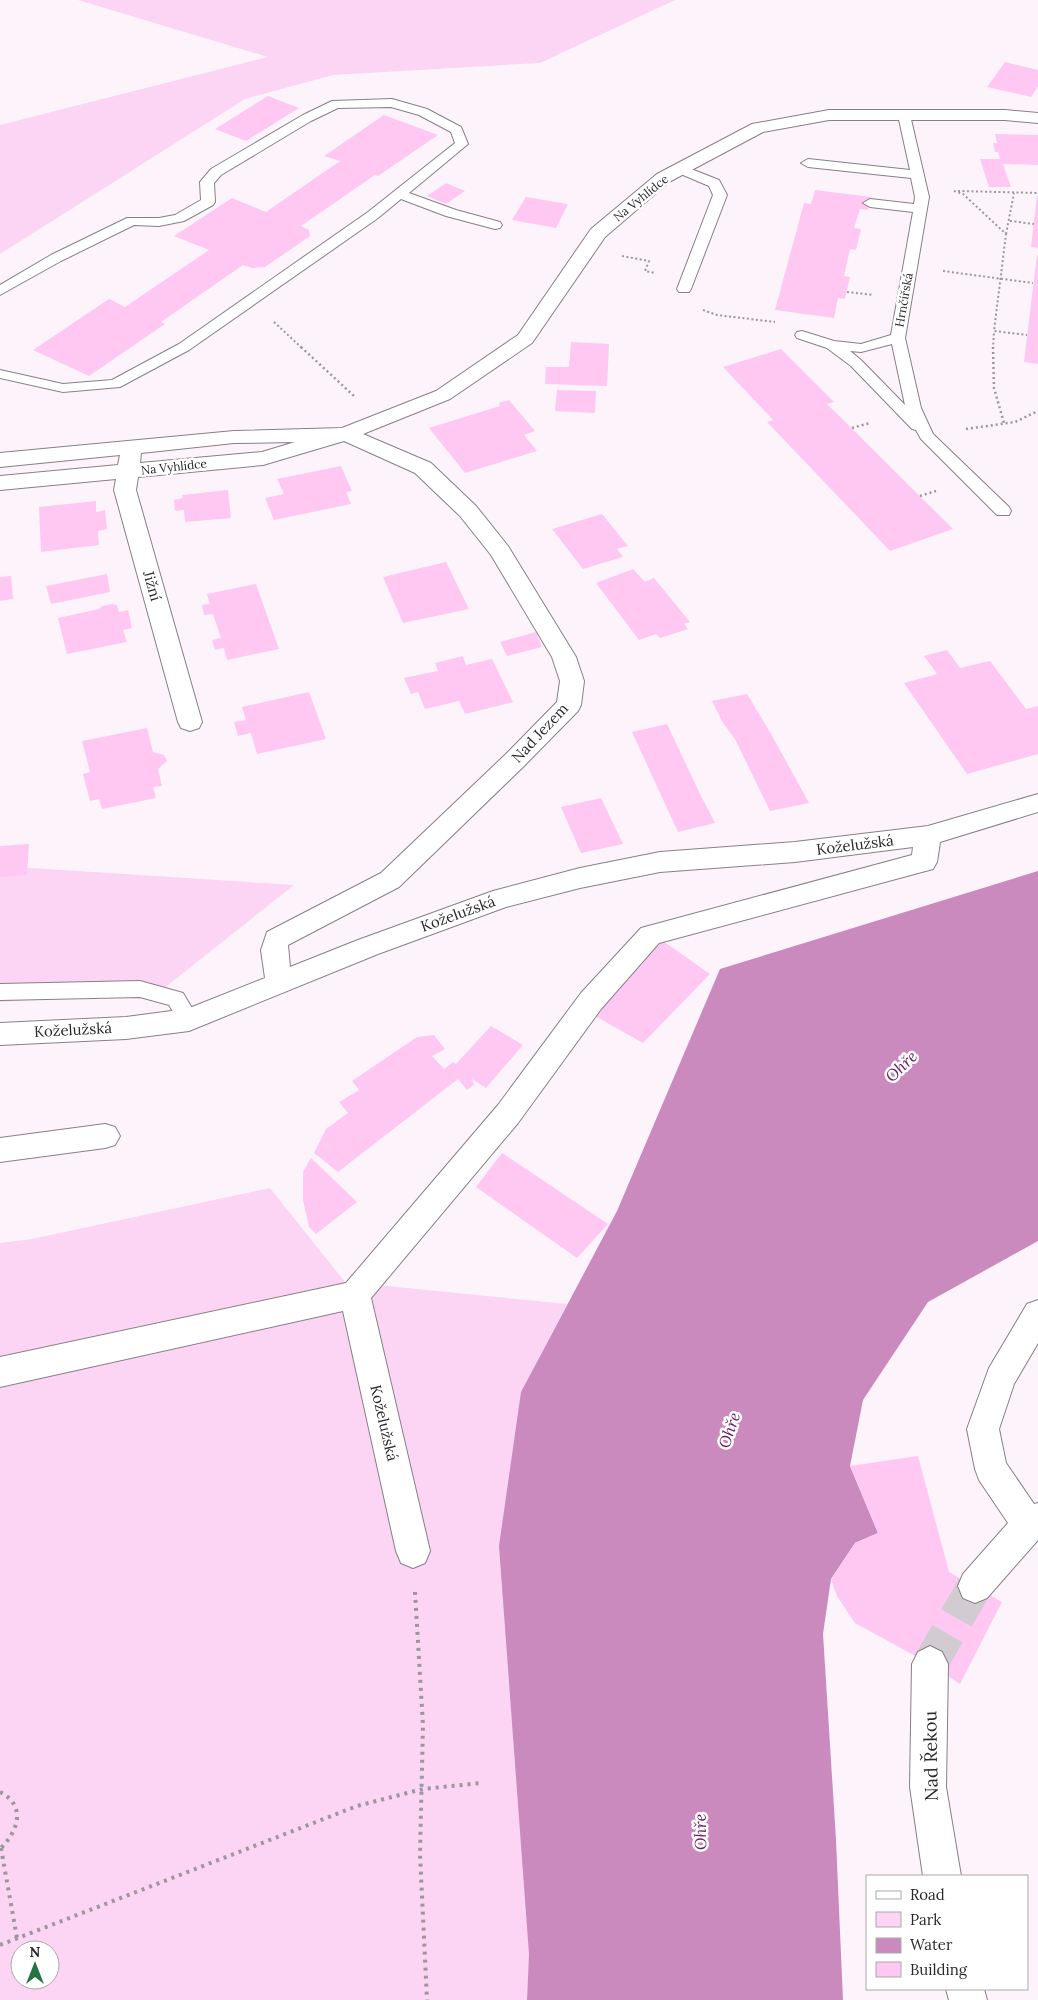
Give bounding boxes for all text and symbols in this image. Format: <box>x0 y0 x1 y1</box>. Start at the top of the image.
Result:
street label: Na Vyhlídce <box>610 171 671 224</box>
street label: Hrnčířská <box>891 272 916 328</box>
street label: Na Vyhlídce <box>140 456 208 477</box>
street label: Jižní <box>139 568 166 603</box>
street label: Nad Jezem <box>507 699 572 766</box>
street label: Koželužská <box>815 830 895 859</box>
street label: Koželužská <box>418 891 498 936</box>
street label: Koželužská <box>34 1018 113 1041</box>
water label: Ohře <box>881 1046 921 1086</box>
street label: Koželužská <box>366 1383 403 1463</box>
water label: Ohře <box>714 1409 745 1450</box>
street label: Nad Řekou <box>918 1710 943 1801</box>
water label: Ohře <box>690 1813 710 1850</box>
legend <box>866 1875 1028 1990</box>
text: Road <box>910 1885 945 1904</box>
text: Park <box>910 1910 941 1929</box>
text: Water <box>910 1935 953 1954</box>
north arrow <box>10 1940 60 1990</box>
text: N <box>30 1943 41 1961</box>
text: Building <box>910 1960 968 1979</box>

